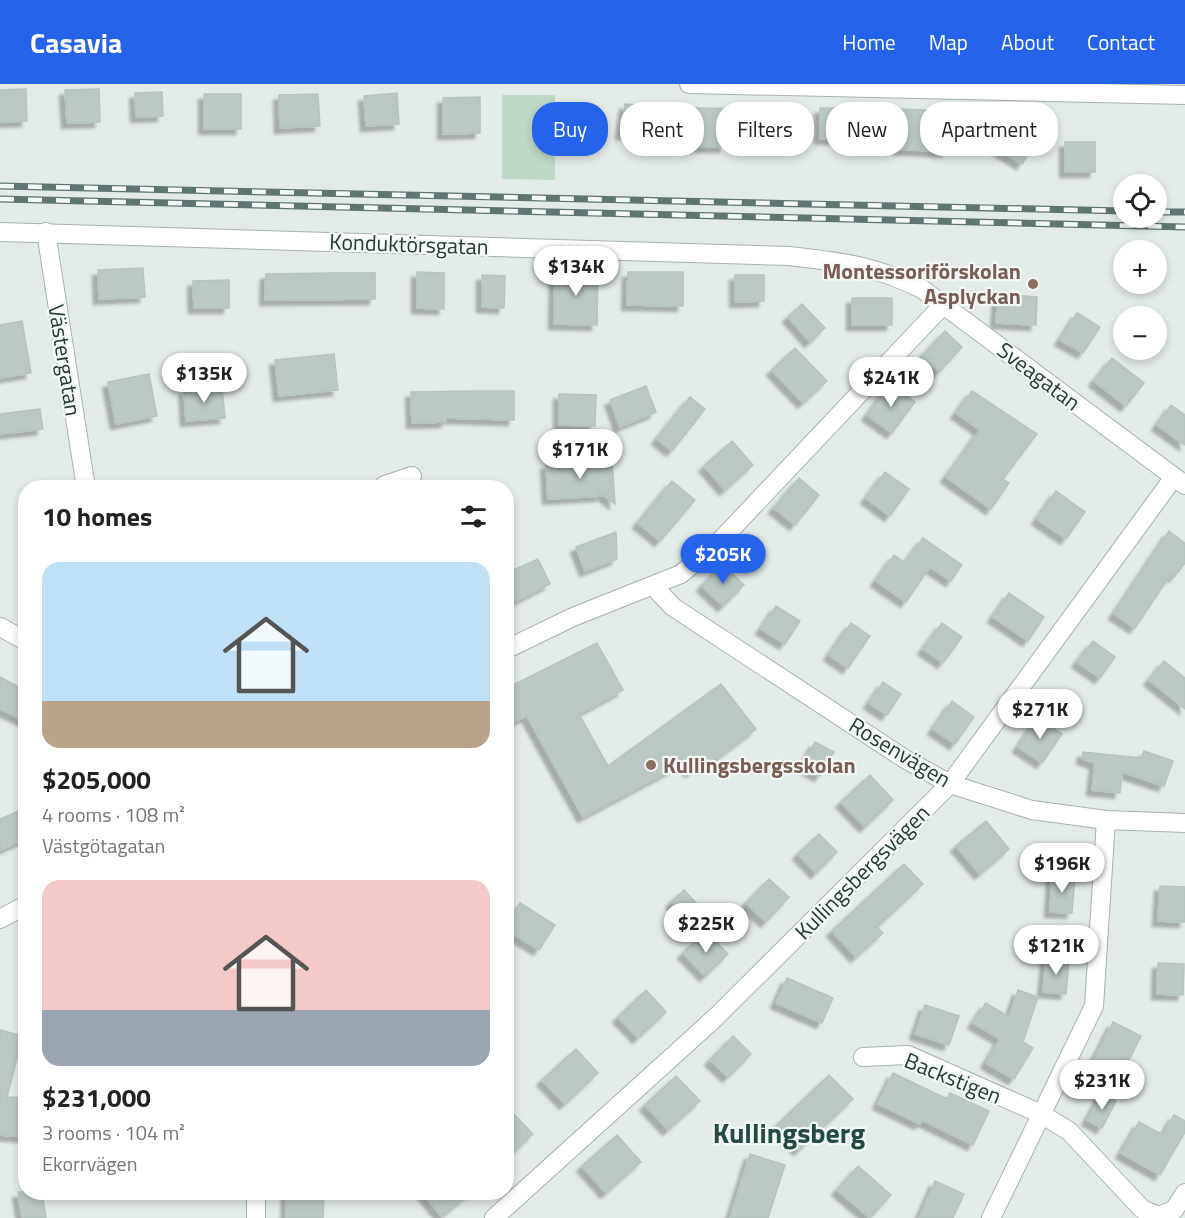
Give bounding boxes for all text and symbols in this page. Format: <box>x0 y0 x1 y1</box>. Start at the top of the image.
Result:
text: Casavia <box>30 21 122 64</box>
text: Home <box>842 26 896 58</box>
text: Map <box>929 26 968 58</box>
text: About <box>1001 26 1054 58</box>
text: Contact <box>1087 26 1155 58</box>
chip: Buy <box>532 102 608 156</box>
chip: Rent <box>620 102 704 156</box>
chip: Filters <box>716 102 814 156</box>
chip: New <box>826 102 908 156</box>
chip: Apartment <box>920 102 1058 156</box>
map controls <box>1113 174 1167 360</box>
button: locate <box>1113 174 1167 228</box>
street label: Konduktörsgatan <box>329 224 489 264</box>
button: + <box>1113 240 1167 294</box>
pin: $134K <box>534 246 618 297</box>
text: $134K <box>548 250 604 281</box>
place label: Montessoriförskolan Asplyckan <box>823 254 1021 313</box>
marker: Montessoriförskolan Asplyckan <box>1026 277 1040 291</box>
street label: Västergatan <box>39 302 91 418</box>
button: − <box>1113 306 1167 360</box>
street label: Sveagatan <box>990 333 1088 419</box>
pin: $135K <box>162 353 246 404</box>
text: $135K <box>176 357 232 388</box>
pin: $241K <box>849 357 933 408</box>
text: $241K <box>863 361 919 392</box>
pin: $171K <box>538 429 622 480</box>
text: $171K <box>552 433 608 464</box>
text: 10 homes <box>42 497 152 536</box>
icon: filters <box>457 500 490 533</box>
pin: $205K <box>681 534 765 585</box>
text: $205K <box>695 538 751 569</box>
icon: home <box>212 601 320 709</box>
pin: $271K <box>998 689 1082 740</box>
text: $271K <box>1012 693 1068 724</box>
street label: Rosenvägen <box>843 708 957 796</box>
place label: Kullingsbergsskolan <box>663 748 856 782</box>
marker: Kullingsbergsskolan <box>644 758 658 772</box>
text: $205,000 <box>42 760 151 799</box>
street label: Kullingsbergsvägen <box>787 797 937 947</box>
text: 4 rooms · 108 m² <box>42 799 185 830</box>
text: Västgötagatan <box>42 830 165 861</box>
pin: $196K <box>1020 843 1104 894</box>
text: $196K <box>1034 847 1090 878</box>
pin: $225K <box>664 903 748 954</box>
text: $225K <box>678 907 734 938</box>
icon: home <box>212 919 320 1027</box>
pin: $121K <box>1014 925 1098 976</box>
text: $121K <box>1028 929 1084 960</box>
street label: Backstigen <box>899 1043 1007 1113</box>
pin: $231K <box>1060 1060 1144 1111</box>
text: $231K <box>1074 1064 1130 1095</box>
text: $231,000 <box>42 1078 151 1117</box>
district label: Kullingsberg <box>713 1111 865 1154</box>
text: 3 rooms · 104 m² <box>42 1117 185 1148</box>
text: Ekorrvägen <box>42 1148 137 1179</box>

